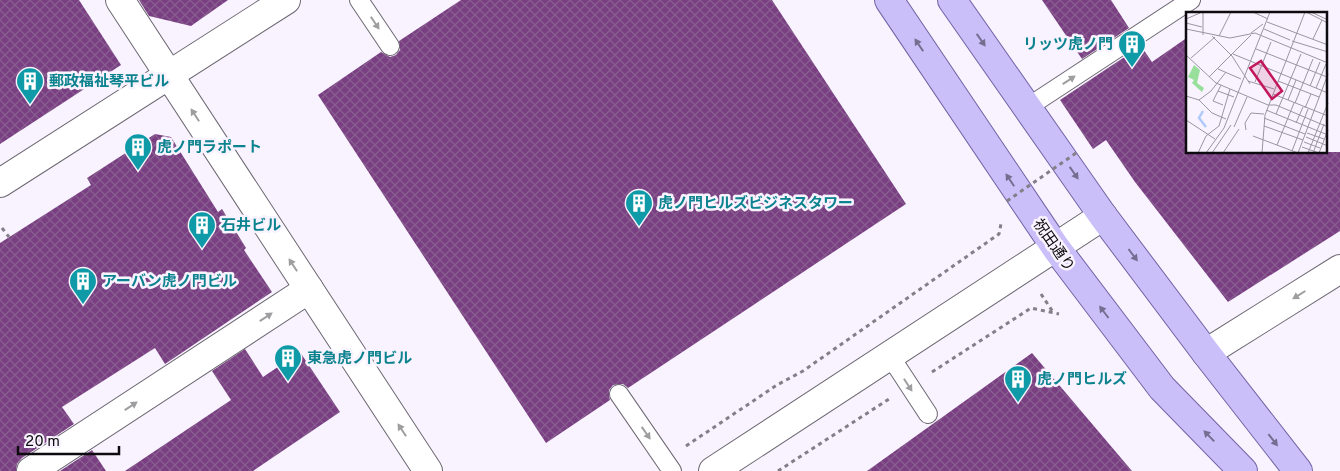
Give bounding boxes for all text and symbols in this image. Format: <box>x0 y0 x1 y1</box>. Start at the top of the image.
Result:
inset map <box>1186 12 1328 154</box>
one-way arrow <box>370 17 380 30</box>
building icon: リッツ虎ノ門 <box>1117 29 1147 68</box>
one-way arrow <box>975 33 986 46</box>
place label: リッツ虎ノ門 <box>1023 36 1113 55</box>
one-way arrow <box>915 38 924 52</box>
building icon: 郵政福祉琴平ビル <box>15 66 45 105</box>
place label: 郵政福祉琴平ビル <box>49 73 169 92</box>
one-way arrow <box>1062 76 1076 85</box>
one-way arrow <box>190 108 199 121</box>
building icon: 虎ノ門ラポート <box>123 132 153 171</box>
place label: 虎ノ門ラポート <box>157 139 262 158</box>
one-way arrow <box>1069 166 1079 180</box>
one-way arrow <box>1005 173 1015 187</box>
building icon: 虎ノ門ヒルズビジネスタワー <box>624 188 654 227</box>
place label: 虎ノ門ヒルズビジネスタワー <box>658 194 853 214</box>
building icon: 石井ビル <box>187 210 217 249</box>
place label: 石井ビル <box>221 216 281 236</box>
street label: 祝田通り <box>1028 216 1078 276</box>
one-way arrow <box>1127 248 1138 261</box>
one-way arrow <box>289 258 298 272</box>
building icon: アーバン虎ノ門ビル <box>68 266 98 305</box>
place label: アーバン虎ノ門ビル <box>102 273 237 292</box>
one-way arrow <box>1292 291 1305 300</box>
one-way arrow <box>1099 306 1110 319</box>
one-way arrow <box>260 312 273 321</box>
building icon: 東急虎ノ門ビル <box>273 343 303 382</box>
place label: 東急虎ノ門ビル <box>307 350 412 369</box>
building icon: 虎ノ門ヒルズ <box>1003 364 1033 403</box>
place label: 虎ノ門ヒルズ <box>1037 370 1127 390</box>
one-way arrow <box>904 378 913 392</box>
one-way arrow <box>124 401 137 410</box>
scale bar <box>18 424 119 456</box>
one-way arrow <box>397 424 407 437</box>
one-way arrow <box>641 426 651 439</box>
one-way arrow <box>1203 430 1215 442</box>
text: 20 m <box>25 433 60 452</box>
one-way arrow <box>1268 433 1279 446</box>

